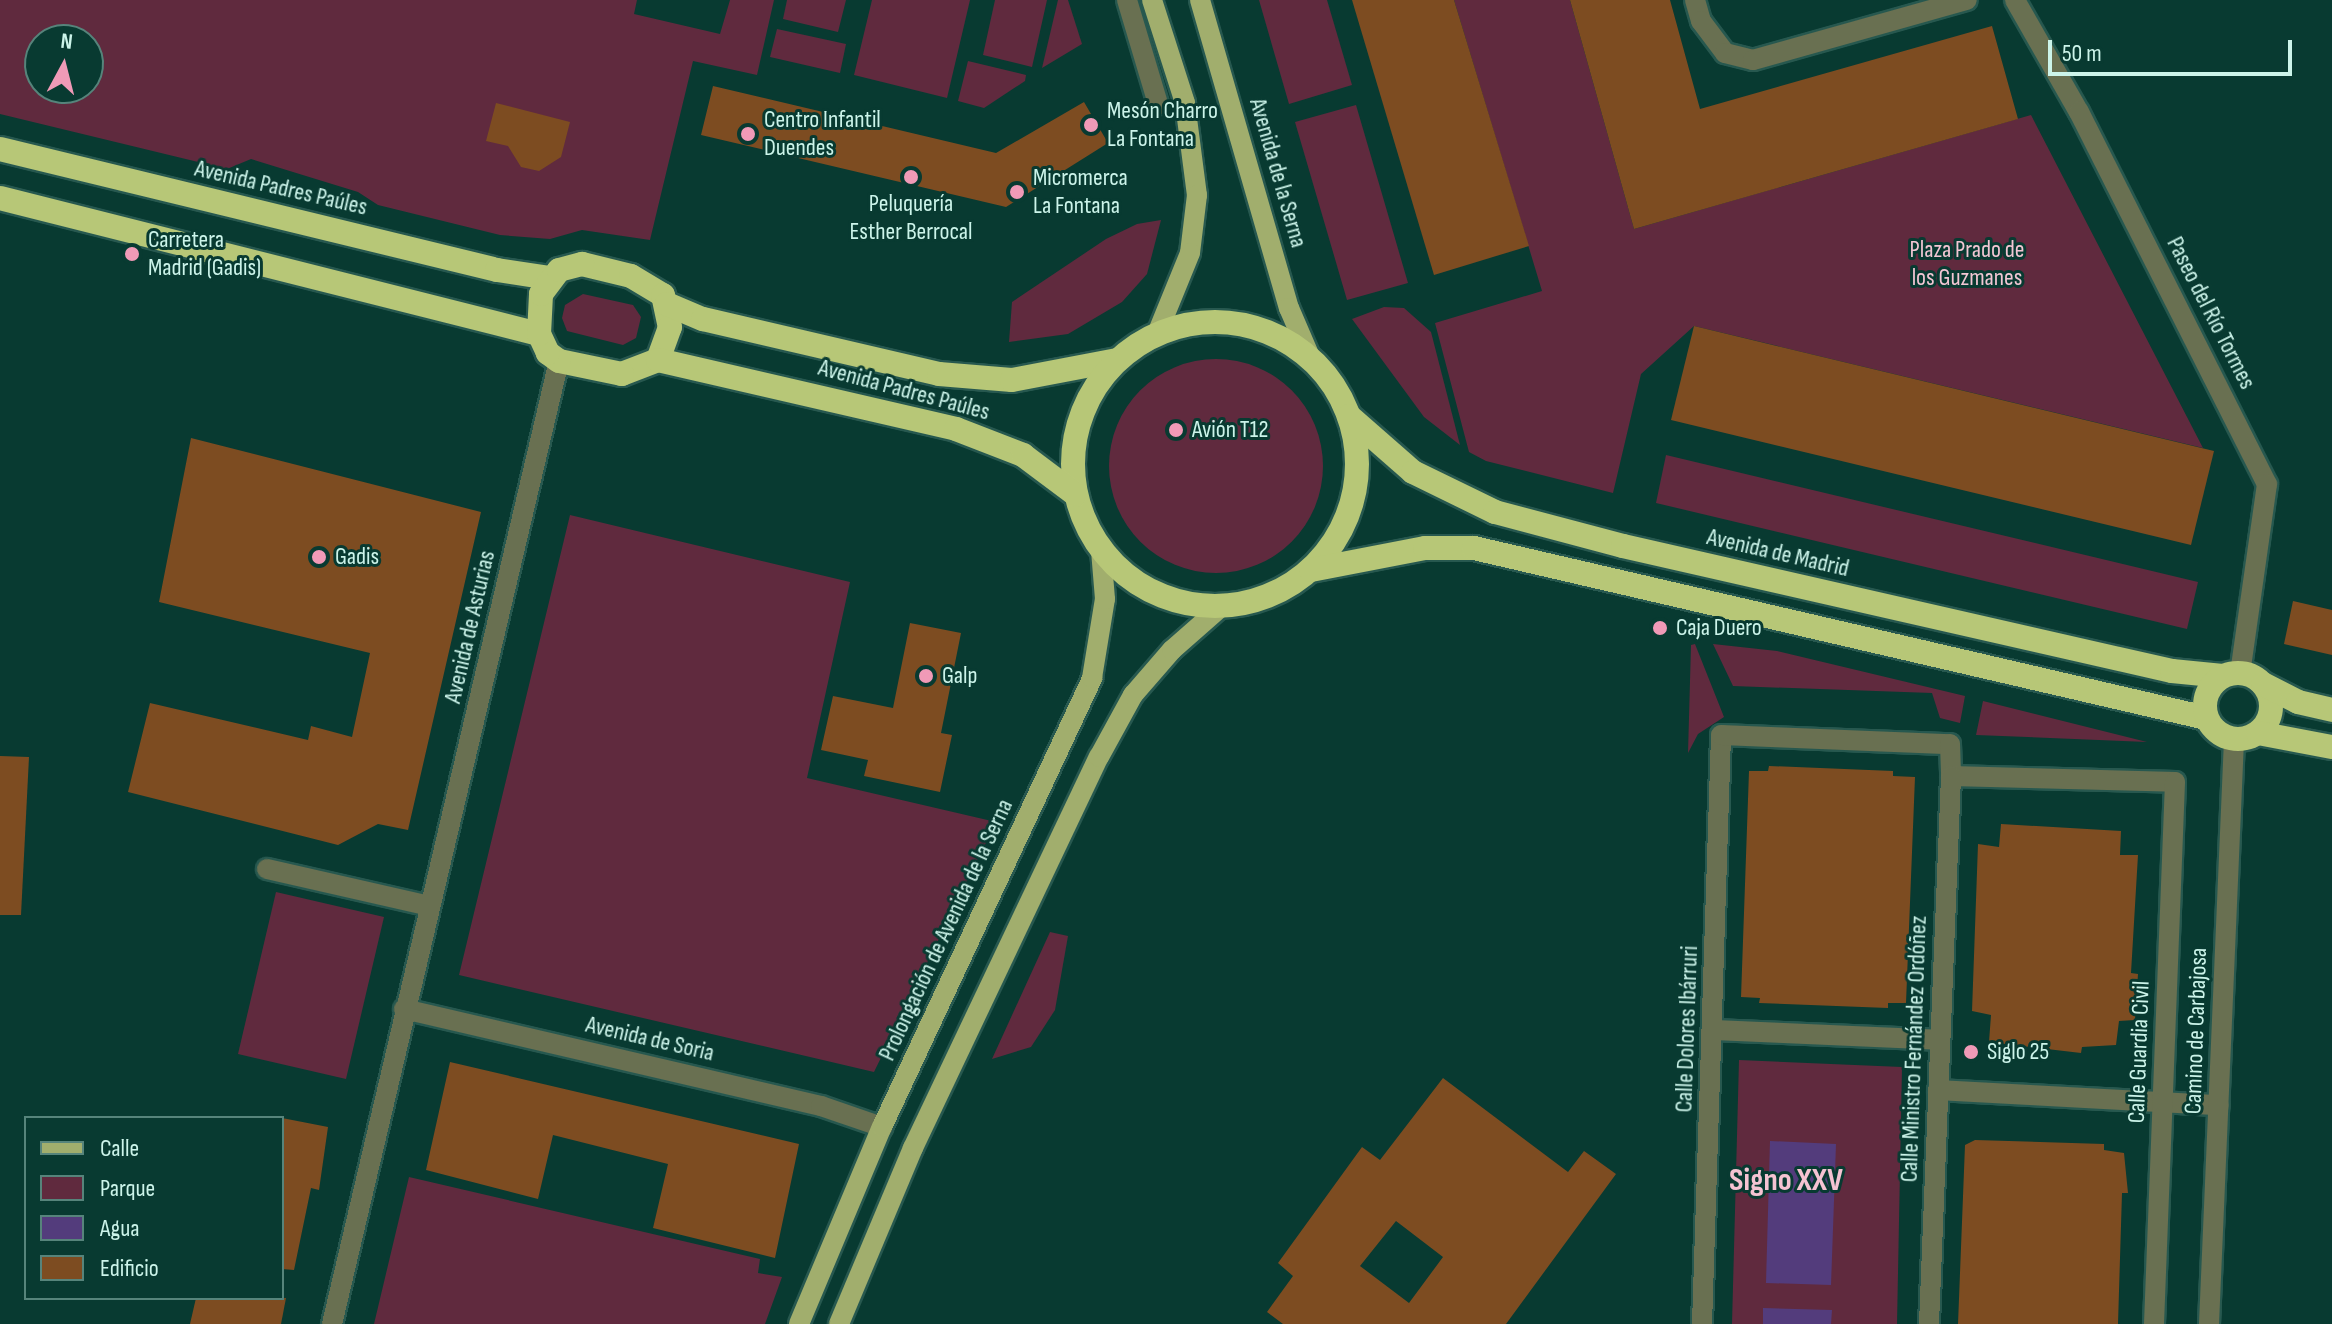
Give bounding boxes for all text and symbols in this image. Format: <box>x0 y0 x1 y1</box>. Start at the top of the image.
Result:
north arrow <box>24 24 104 104</box>
scale bar <box>2052 24 2296 74</box>
text: N <box>59 28 74 56</box>
text: 50 m <box>2062 39 2102 68</box>
street label: Avenida de la Serna <box>1243 95 1313 251</box>
place label: Mesón Charro La Fontana <box>1107 97 1218 153</box>
place label: Centro Infantil Duendes <box>764 106 881 162</box>
marker: Mesón Charro La Fontana <box>1082 116 1100 134</box>
marker: Centro Infantil Duendes <box>739 125 757 143</box>
street label: Avenida Padres Paúles <box>192 154 370 222</box>
place label: Micromerca La Fontana <box>1033 164 1128 220</box>
marker: Peluquería Esther Berrocal <box>902 168 920 186</box>
marker: Micromerca La Fontana <box>1008 183 1026 201</box>
place label: Peluquería Esther Berrocal <box>849 190 973 246</box>
place label: Carretera Madrid (Gadis) <box>148 226 261 282</box>
street label: Paseo del Río Tormes <box>2160 232 2262 394</box>
park label: Plaza Prado de los Guzmanes <box>1910 236 2024 292</box>
marker: Carretera Madrid (Gadis) <box>123 245 141 263</box>
street label: Avenida Padres Paúles <box>815 353 993 427</box>
place label: Avión T12 <box>1192 416 1268 444</box>
marker: Avión T12 <box>1167 421 1185 439</box>
street label: Avenida de Madrid <box>1704 523 1852 583</box>
place label: Gadis <box>335 543 379 571</box>
marker: Gadis <box>310 548 328 566</box>
street label: Avenida de Asturias <box>438 548 502 706</box>
place label: Caja Duero <box>1676 614 1762 642</box>
marker: Caja Duero <box>1651 619 1669 637</box>
place label: Galp <box>942 662 977 690</box>
marker: Galp <box>917 667 935 685</box>
street label: Prolongación de Avenida de la Serna <box>873 795 1019 1065</box>
street label: Calle Ministro Fernández Ordóñez <box>1895 915 1933 1183</box>
street label: Calle Dolores Ibárruri <box>1670 945 1704 1113</box>
street label: Camino de Carbajosa <box>2179 947 2213 1115</box>
street label: Calle Guardia Civil <box>2122 980 2156 1124</box>
street label: Avenida de Soria <box>583 1010 717 1068</box>
place label: Siglo 25 <box>1987 1038 2049 1066</box>
marker: Siglo 25 <box>1962 1043 1980 1061</box>
legend <box>24 1116 284 1300</box>
text: Calle <box>100 1134 139 1163</box>
district label: Signo XXV <box>1729 1162 1843 1200</box>
text: Parque <box>100 1174 155 1203</box>
text: Agua <box>100 1214 139 1243</box>
text: Edificio <box>100 1254 159 1283</box>

